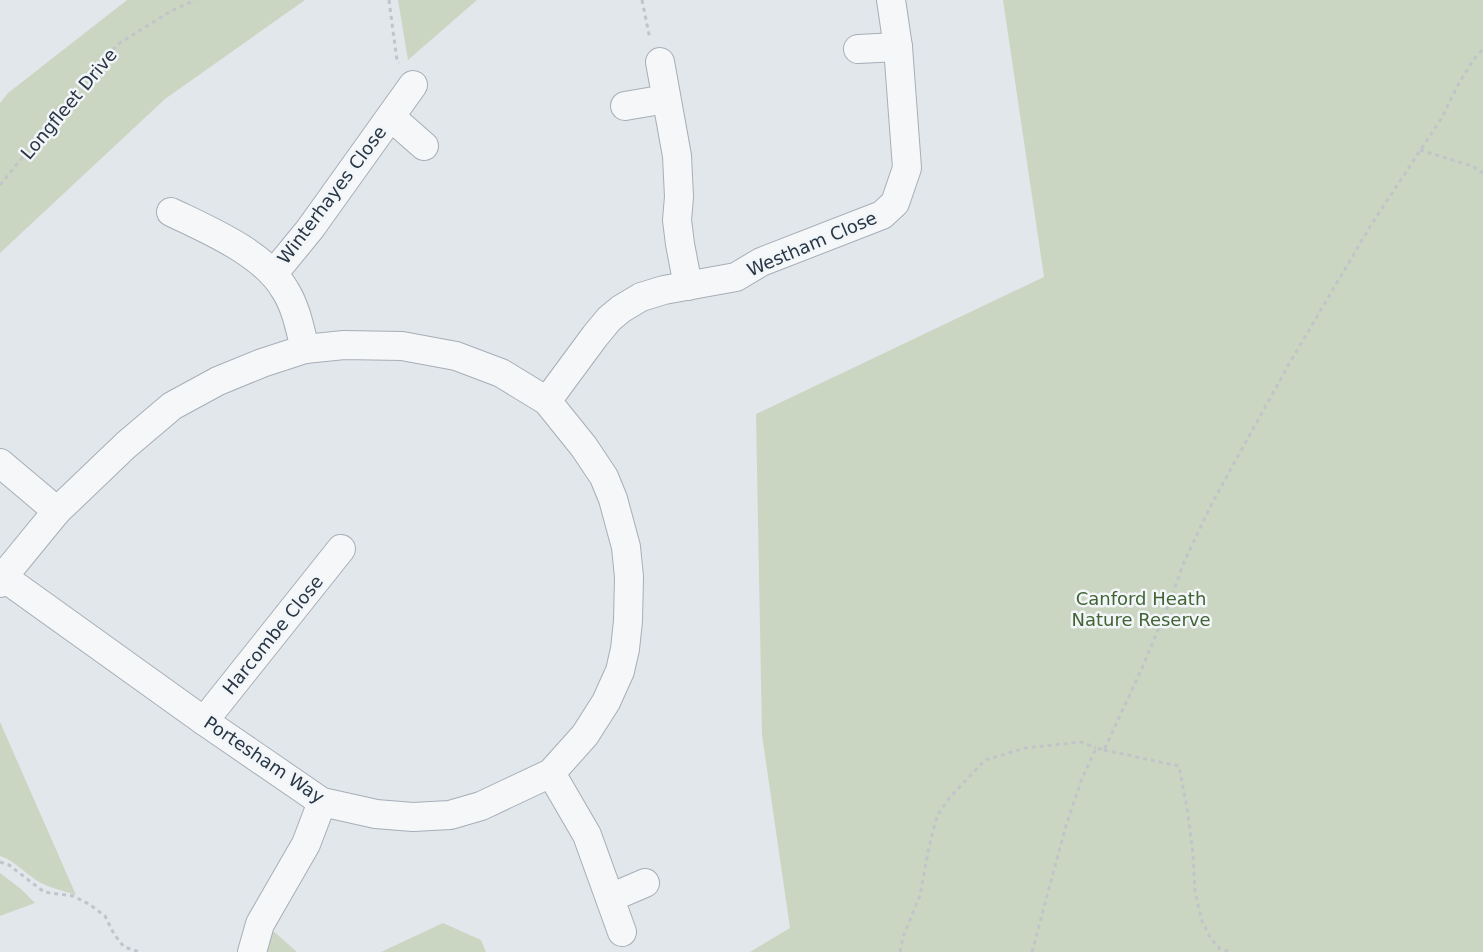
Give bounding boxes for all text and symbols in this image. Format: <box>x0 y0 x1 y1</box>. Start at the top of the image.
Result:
street label: Longfleet Drive <box>16 44 121 163</box>
street label: Winterhayes Close <box>273 122 390 268</box>
street label: Westham Close <box>744 207 880 280</box>
street label: Harcombe Close <box>218 571 327 699</box>
park label: Canford Heath Nature Reserve <box>1071 588 1211 630</box>
street label: Portesham Way <box>200 712 329 808</box>

